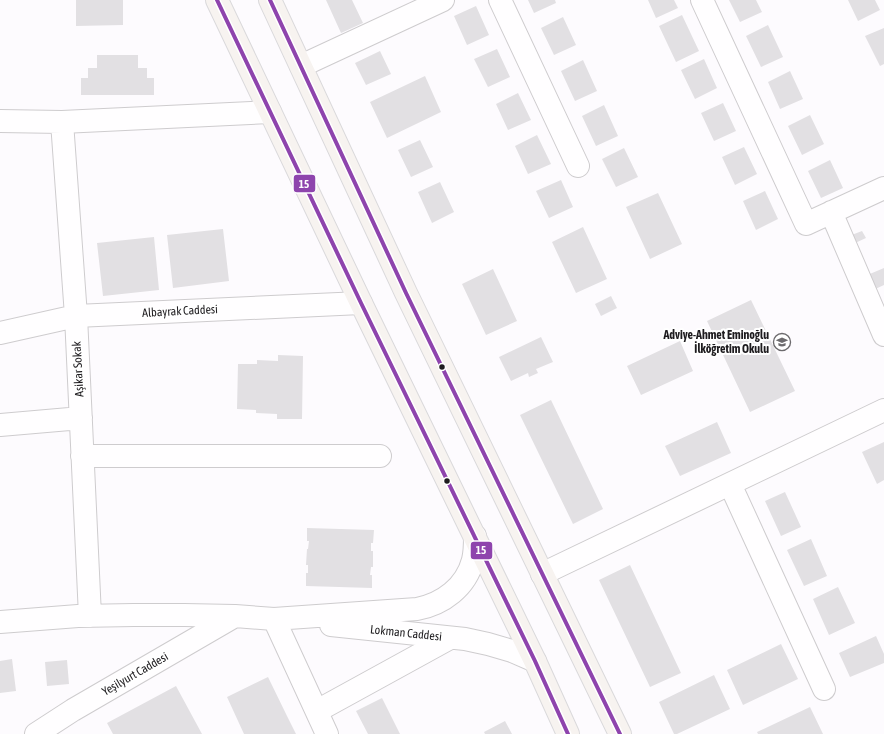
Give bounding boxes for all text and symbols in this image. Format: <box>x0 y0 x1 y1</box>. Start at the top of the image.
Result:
line badge: 15 <box>293 174 316 193</box>
text: 15 <box>299 178 309 190</box>
street label: Albayrak Caddesi <box>142 302 218 320</box>
place label: Adviye-Ahmet Eminoğlu İlköğretim Okulu <box>662 328 769 356</box>
school or university icon: Adviye-Ahmet Eminoğlu İlköğretim Okulu <box>772 332 792 352</box>
street label: Aşikar Sokak <box>70 340 86 397</box>
unlabelled marker <box>437 362 447 372</box>
unlabelled marker <box>442 476 452 486</box>
line badge: 15 <box>470 541 493 560</box>
text: 15 <box>476 544 486 556</box>
street label: Lokman Caddesi <box>369 622 443 644</box>
street label: Yeşilyurt Caddesi <box>99 649 171 699</box>

